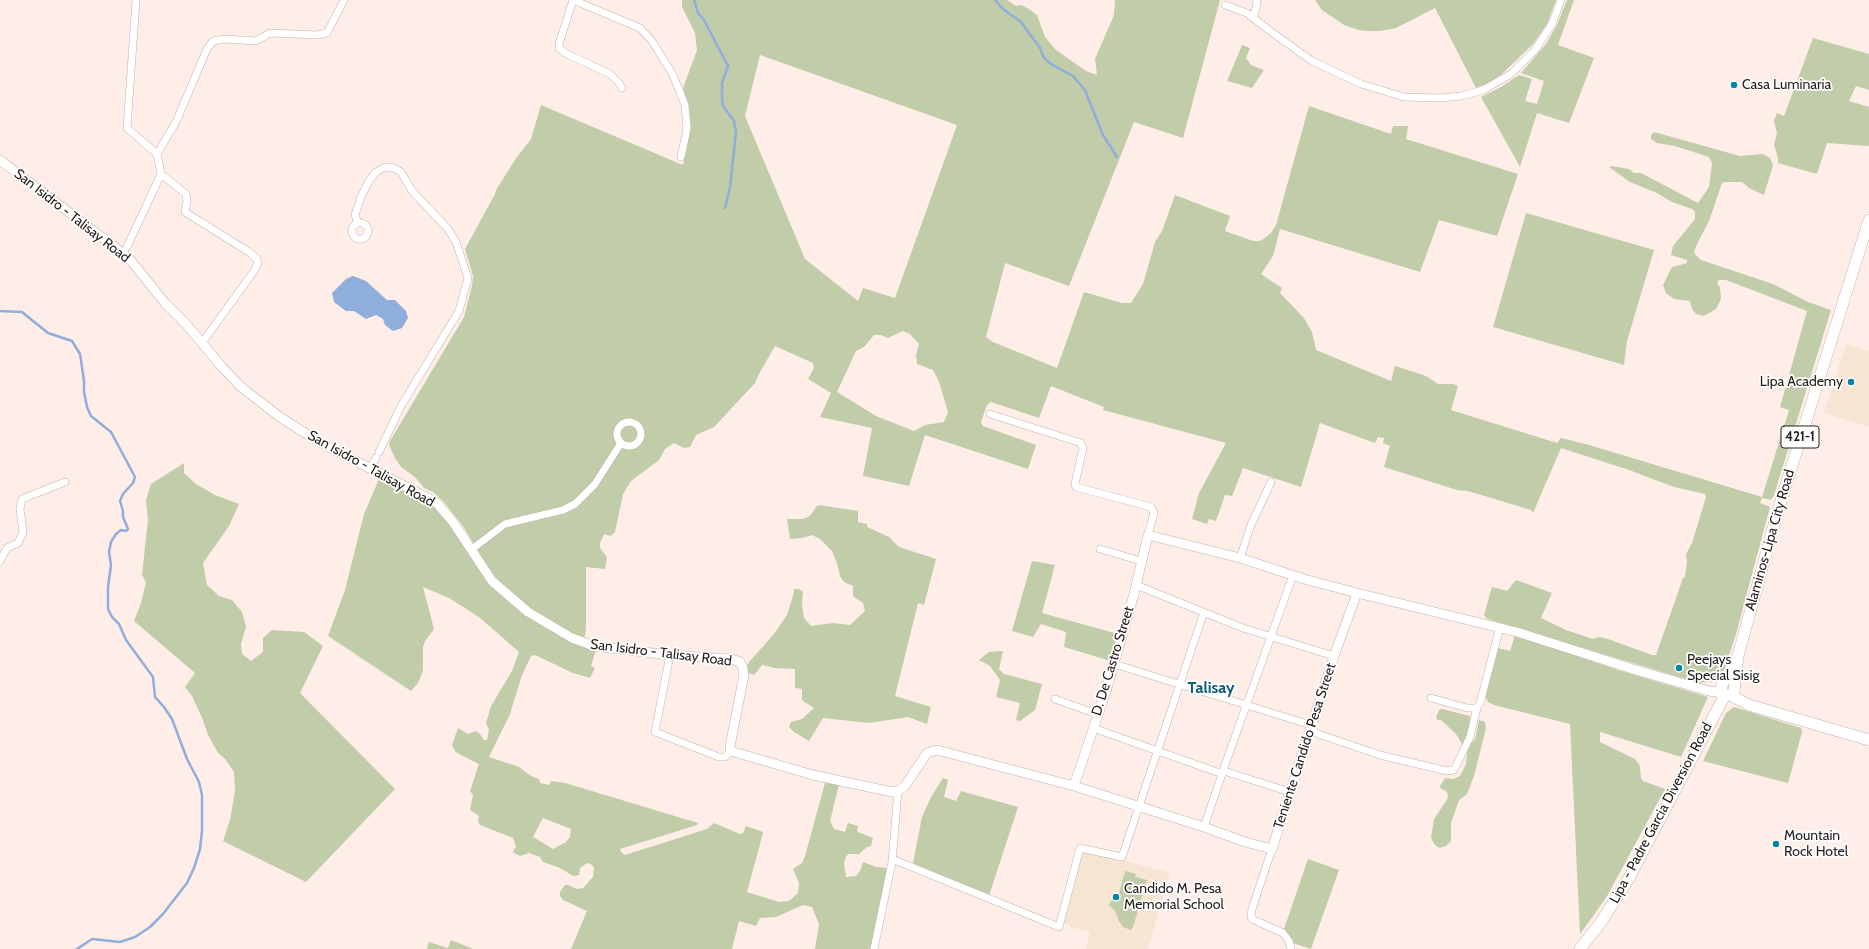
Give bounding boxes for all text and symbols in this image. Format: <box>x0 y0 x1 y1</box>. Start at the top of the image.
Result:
place label: Casa Luminaria <box>1742 77 1831 93</box>
marker: Casa Luminaria <box>1729 80 1739 90</box>
street label: San Isidro - Talisay Road <box>11 166 133 266</box>
place label: Lipa Academy <box>1760 374 1843 390</box>
marker: Lipa Academy <box>1846 377 1856 387</box>
road number: 421-1 <box>1781 426 1819 448</box>
street label: San Isidro - Talisay Road <box>305 427 437 511</box>
street label: Alaminos-Lipa City Road <box>1742 467 1798 613</box>
street label: D. De Castro Street <box>1088 604 1138 718</box>
street label: San Isidro - Talisay Road <box>589 636 733 670</box>
place label: Peejays Special Sisig <box>1687 652 1759 684</box>
street label: Teniente Candido Pesa Street <box>1270 661 1340 831</box>
marker: Peejays Special Sisig <box>1674 663 1684 673</box>
district label: Talisay <box>1187 678 1235 698</box>
street label: Lipa - Padre Garcia Diversion Road <box>1606 720 1716 906</box>
place label: Mountain Rock Hotel <box>1784 828 1848 860</box>
marker: Mountain Rock Hotel <box>1771 839 1781 849</box>
place label: Candido M. Pesa Memorial School <box>1124 881 1224 914</box>
marker: Candido M. Pesa Memorial School <box>1111 892 1121 902</box>

